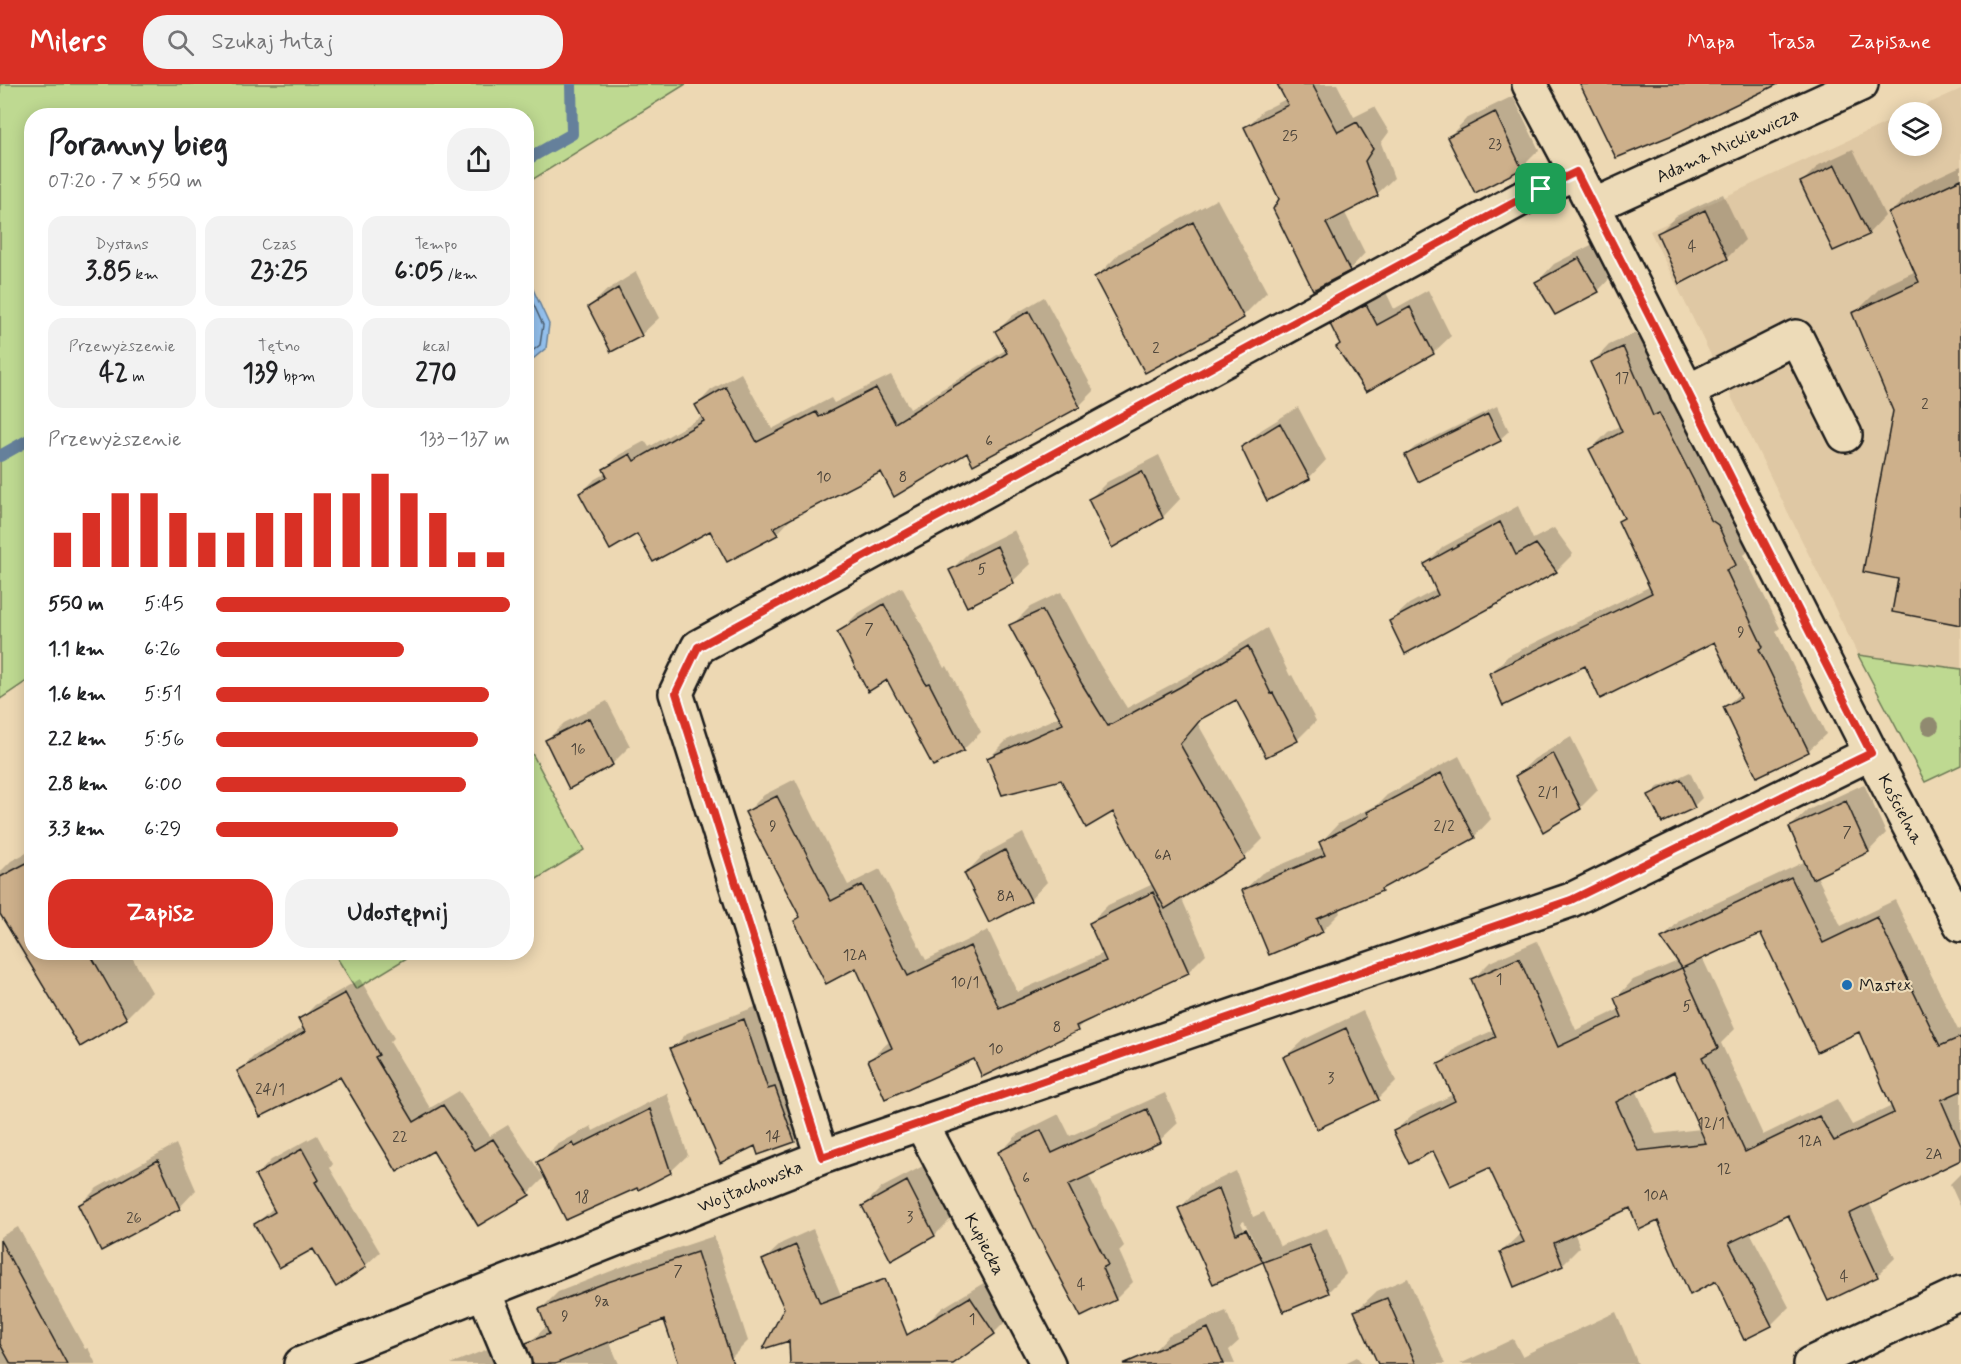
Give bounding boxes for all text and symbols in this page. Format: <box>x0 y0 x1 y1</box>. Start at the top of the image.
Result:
search box <box>143 15 563 69</box>
text: Milers <box>30 24 107 61</box>
icon: search <box>164 26 197 59</box>
text: Szukaj tutaj <box>212 28 333 56</box>
text: Mapa <box>1687 28 1735 56</box>
text: Trasa <box>1768 28 1816 56</box>
text: Zapisane <box>1849 28 1931 56</box>
street label: Adama Mickiewicza <box>1652 102 1803 189</box>
map controls <box>1888 102 1942 156</box>
button: layers <box>1888 102 1942 156</box>
text: Poranny bieg <box>48 123 228 167</box>
house number: 25 <box>1282 127 1298 147</box>
button: share <box>447 128 510 191</box>
house number: 23 <box>1488 135 1502 155</box>
pin <box>1515 163 1566 214</box>
text: 07:20 · 7 × 550 m <box>48 168 202 195</box>
icon: arrive <box>1524 172 1557 205</box>
text: Dystans <box>95 234 149 255</box>
text: Czas <box>262 234 296 255</box>
text: Tempo <box>415 234 457 255</box>
house number: 4 <box>1688 237 1697 257</box>
text: 3.85 <box>85 255 131 289</box>
text: 23:25 <box>250 255 308 289</box>
text: 6:05 <box>394 255 443 289</box>
text: km <box>131 264 159 285</box>
text: /km <box>443 264 478 285</box>
text: Przewyższenie <box>69 336 175 357</box>
text: Tętno <box>258 336 300 357</box>
text: kcal <box>423 336 449 357</box>
house number: 2 <box>1152 339 1160 359</box>
text: 42 <box>99 357 128 391</box>
text: 139 <box>243 357 279 391</box>
text: 270 <box>415 357 457 391</box>
text: m <box>128 366 145 387</box>
text: bpm <box>279 366 315 387</box>
house number: 17 <box>1615 369 1630 389</box>
house number: 2 <box>1921 395 1929 415</box>
text: Przewyższenie <box>48 426 181 453</box>
text: 133–137 m <box>419 426 510 453</box>
house number: 6 <box>985 432 993 452</box>
house number: 10 <box>816 468 832 488</box>
house number: 8 <box>899 468 907 488</box>
house number: 5 <box>977 560 987 580</box>
text: 550 m <box>48 591 104 618</box>
text: 5:45 <box>144 591 184 618</box>
house number: 7 <box>864 620 874 640</box>
house number: 9 <box>1737 623 1745 643</box>
text: 1.1 km <box>48 636 105 663</box>
text: 6:26 <box>144 636 180 663</box>
text: 1.6 km <box>48 681 106 708</box>
text: 5:51 <box>144 681 182 708</box>
text: 2.2 km <box>48 726 106 753</box>
text: 5:56 <box>144 726 184 753</box>
house number: 16 <box>570 740 586 760</box>
street label: Kościelna <box>1872 770 1929 849</box>
text: 2.8 km <box>48 771 108 798</box>
text: 6:00 <box>144 771 182 798</box>
house number: 2/1 <box>1538 783 1558 803</box>
text: 3.3 km <box>48 816 105 843</box>
text: 6:29 <box>144 816 181 843</box>
house number: 9 <box>769 817 777 837</box>
house number: 2/2 <box>1433 817 1455 837</box>
house number: 7 <box>1842 823 1852 843</box>
house number: 6A <box>1154 846 1172 866</box>
button: Zapisz <box>48 879 273 948</box>
button: Udostępnij <box>285 879 510 948</box>
house number: 8A <box>997 887 1015 907</box>
house number: 12A <box>843 946 867 966</box>
house number: 1 <box>1496 970 1502 990</box>
house number: 10/1 <box>951 973 979 993</box>
place label: Mastex <box>1859 974 1911 998</box>
marker: Mastex <box>1840 978 1854 992</box>
house number: 5 <box>1682 997 1692 1017</box>
house number: 8 <box>1053 1018 1061 1038</box>
house number: 10 <box>988 1040 1004 1060</box>
house number: 3 <box>1328 1069 1335 1089</box>
house number: 24/1 <box>255 1080 285 1100</box>
house number: 12/1 <box>1697 1114 1725 1134</box>
house number: 14 <box>765 1127 781 1147</box>
house number: 22 <box>392 1128 408 1148</box>
house number: 12A <box>1798 1132 1822 1152</box>
house number: 2A <box>1925 1145 1943 1165</box>
street label: Wojtachowska <box>694 1155 807 1219</box>
house number: 12 <box>1717 1160 1731 1180</box>
house number: 6 <box>1022 1169 1030 1189</box>
house number: 10A <box>1643 1186 1669 1206</box>
house number: 18 <box>575 1188 589 1208</box>
house number: 3 <box>907 1208 914 1228</box>
house number: 26 <box>126 1209 142 1229</box>
street label: Kupiecka <box>958 1209 1010 1280</box>
house number: 7 <box>673 1262 683 1282</box>
house number: 4 <box>1840 1267 1849 1287</box>
house number: 4 <box>1077 1275 1086 1295</box>
house number: 9a <box>594 1292 610 1312</box>
house number: 9 <box>561 1307 569 1327</box>
house number: 1 <box>969 1310 975 1330</box>

